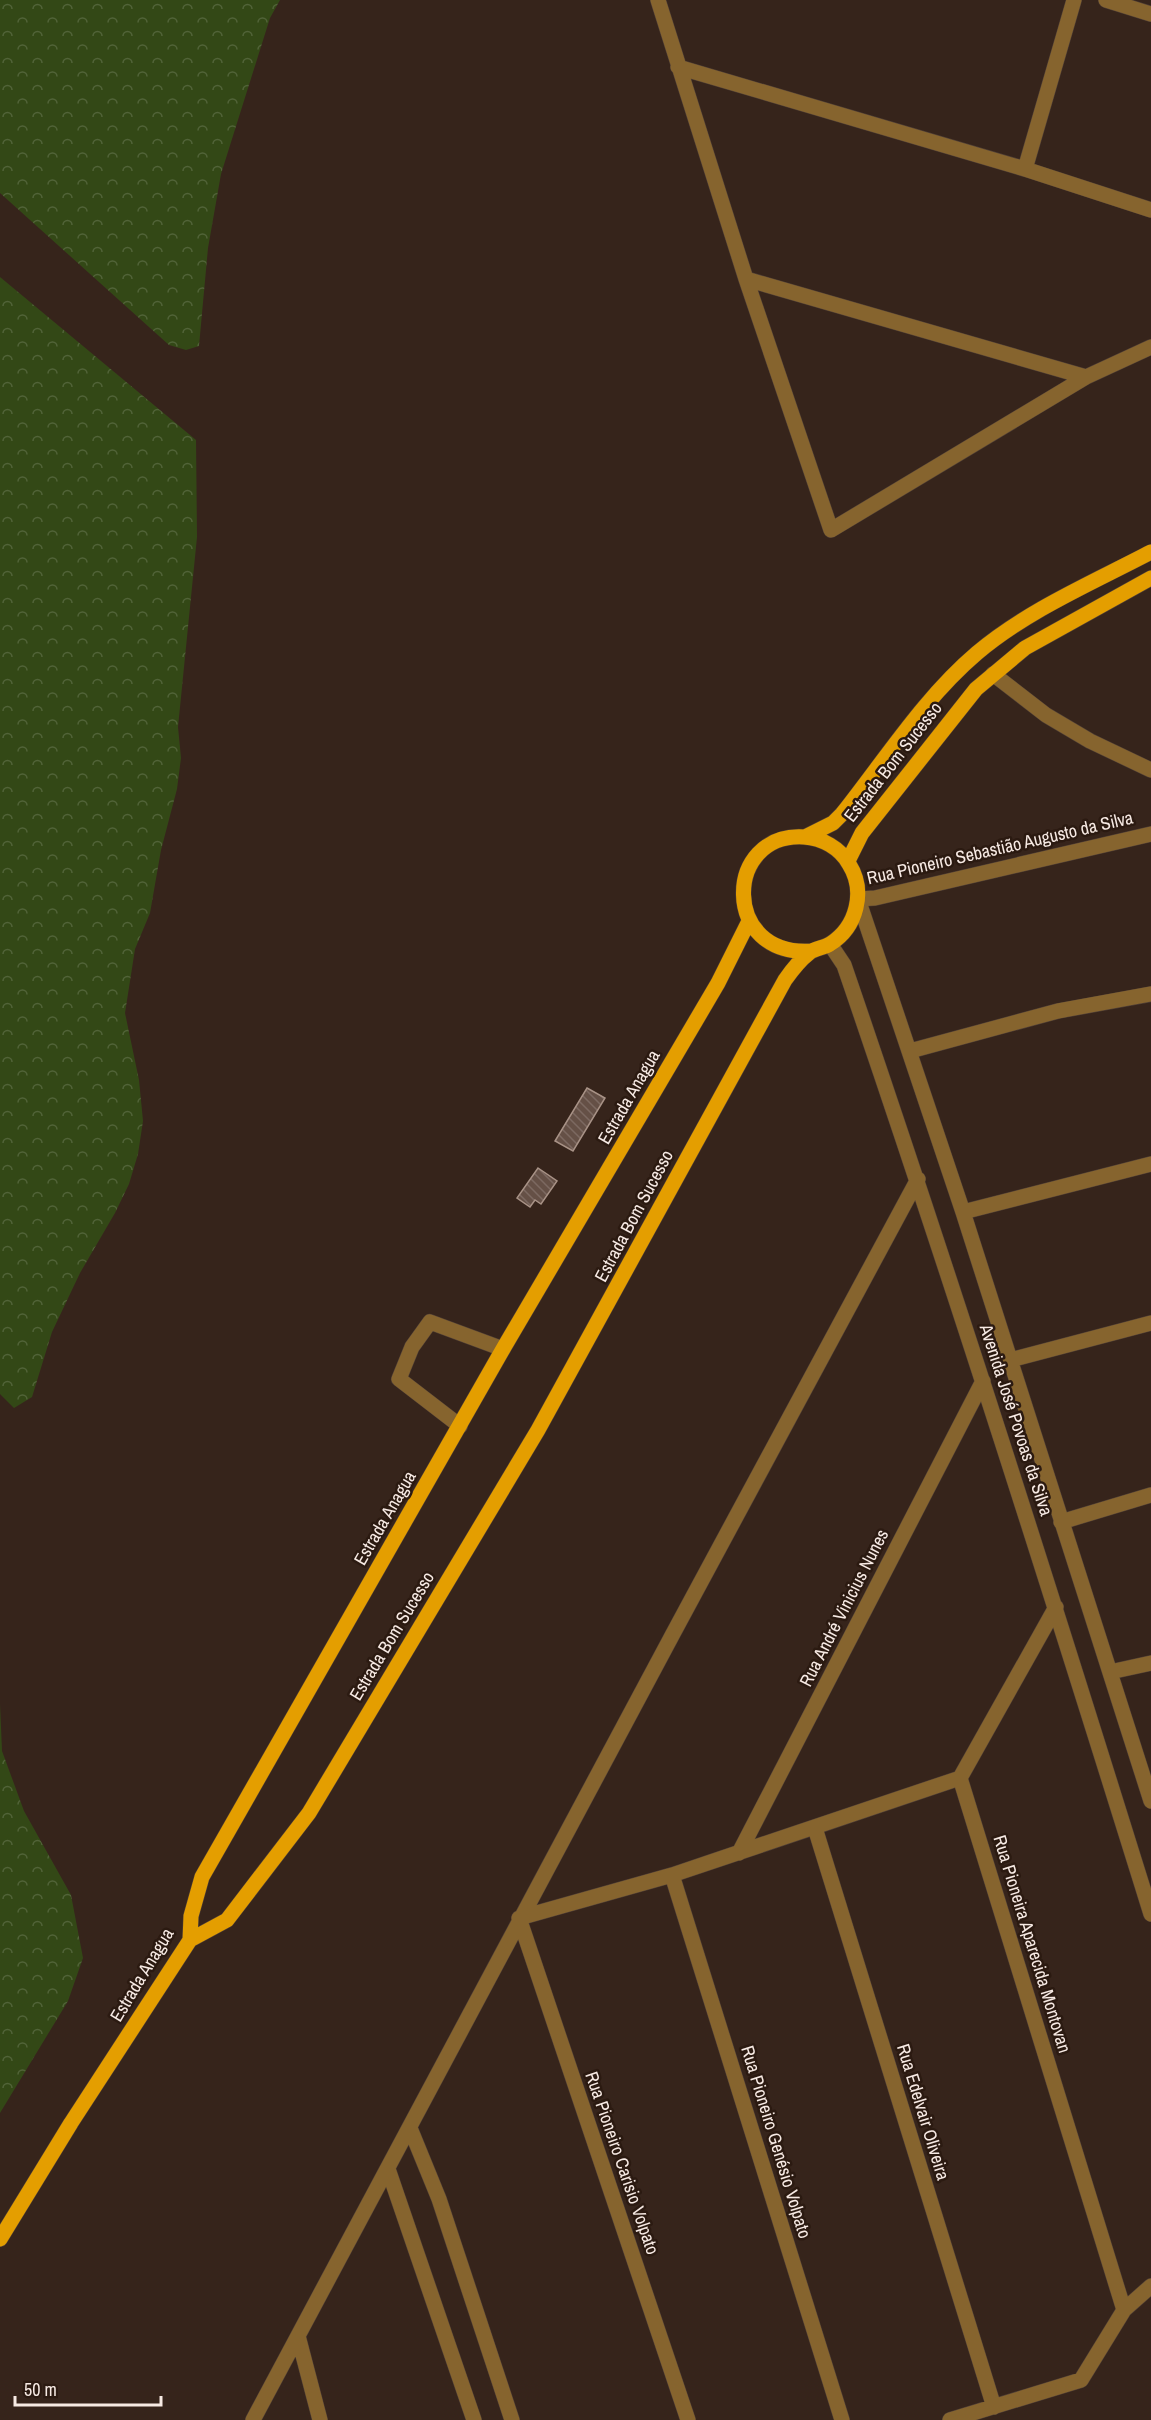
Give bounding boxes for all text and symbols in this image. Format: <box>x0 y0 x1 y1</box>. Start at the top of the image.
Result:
street label: Estrada Bom Sucesso <box>838 696 947 827</box>
street label: Rua Pioneiro Sebastião Augusto da Silva <box>864 805 1135 890</box>
street label: Estrada Anagua <box>591 1045 666 1148</box>
street label: Estrada Bom Sucesso <box>588 1145 679 1286</box>
street label: Avenida José Povoas da Silva <box>973 1320 1059 1519</box>
street label: Estrada Anagua <box>347 1466 422 1569</box>
street label: Rua André Vinicius Nunes <box>793 1525 894 1691</box>
street label: Estrada Bom Sucesso <box>343 1567 440 1705</box>
street label: Rua Pioneira Aparecida Montovan <box>987 1832 1078 2056</box>
street label: Estrada Anagua <box>104 1923 179 2026</box>
street label: Rua Edelvair Oliveira <box>891 2041 956 2183</box>
street label: Rua Pioneiro Genésio Volpato <box>735 2042 818 2241</box>
street label: Rua Pioneiro Carisio Volpato <box>579 2068 666 2258</box>
scale bar <box>15 2369 160 2407</box>
text: 50 m <box>24 2377 57 2402</box>

